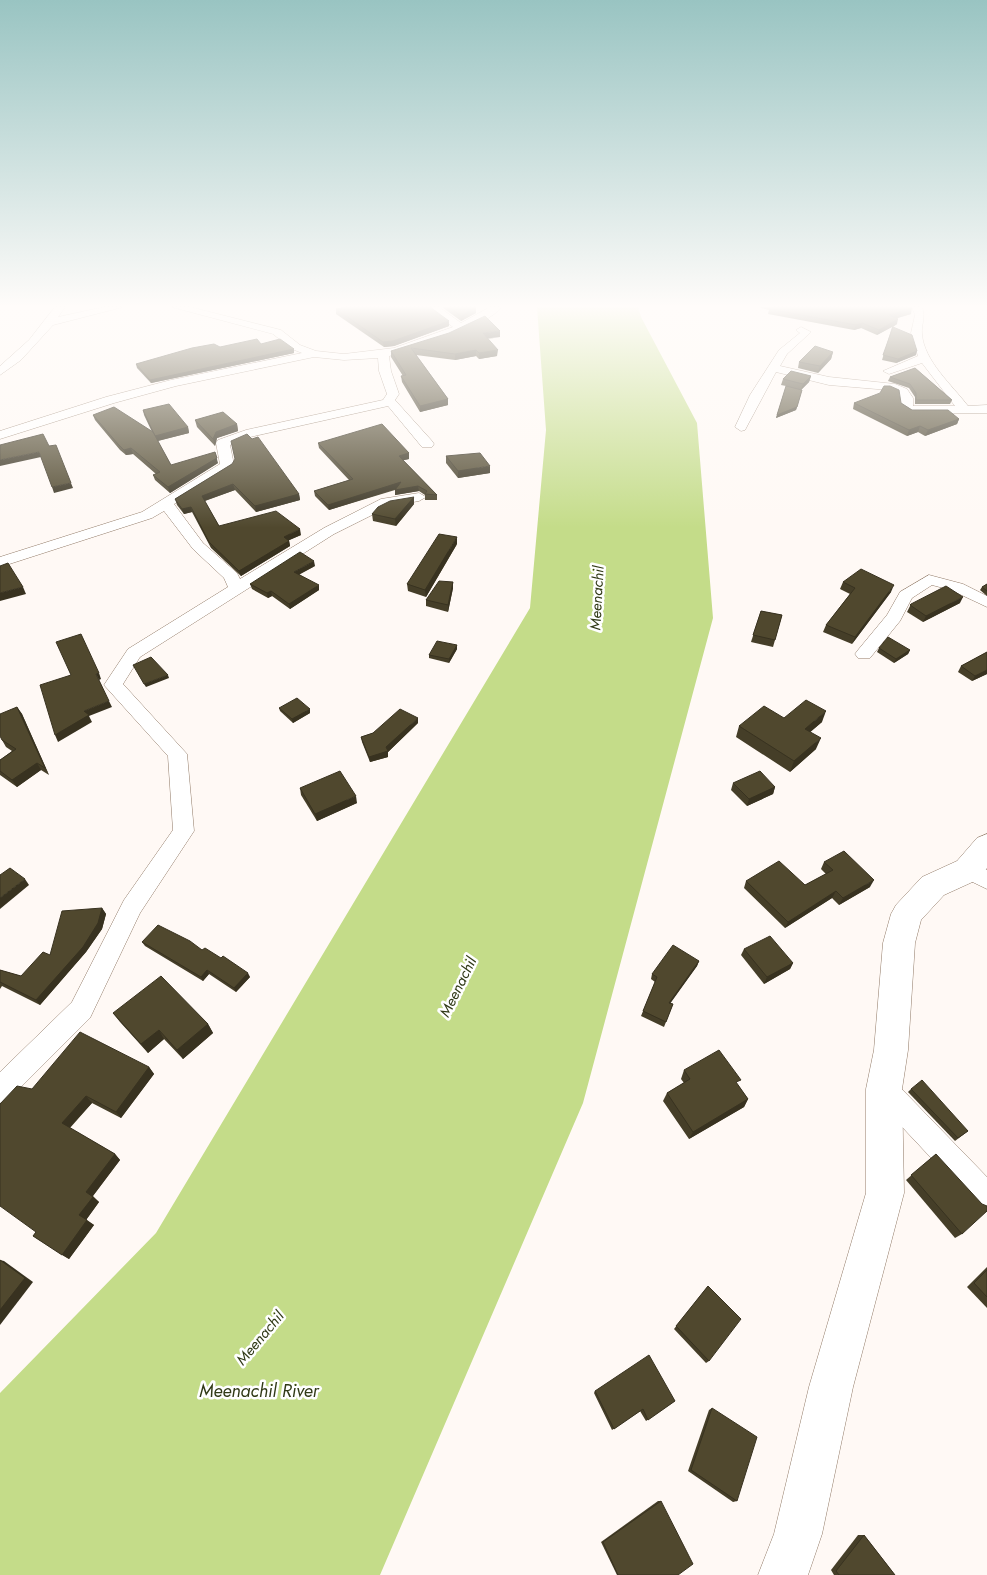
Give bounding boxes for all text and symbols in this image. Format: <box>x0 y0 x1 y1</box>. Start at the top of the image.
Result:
water label: Meenachil <box>584 565 610 631</box>
water label: Meenachil <box>434 953 482 1021</box>
water label: Meenachil <box>231 1306 290 1370</box>
water label: Meenachil River <box>199 1378 320 1404</box>

